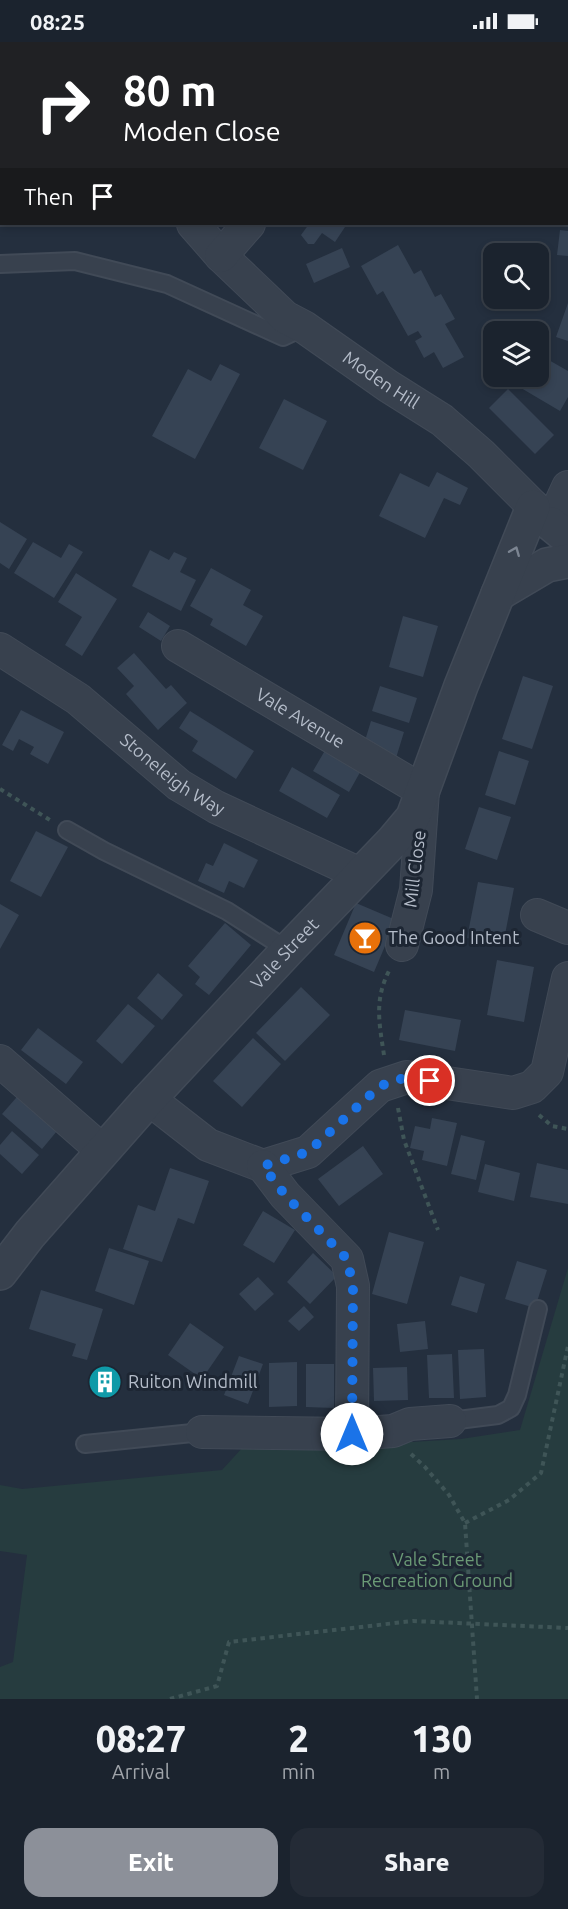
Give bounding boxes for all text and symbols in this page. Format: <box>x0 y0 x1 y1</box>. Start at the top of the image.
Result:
text: 08:25 <box>30 9 85 34</box>
icon: right <box>24 66 102 144</box>
text: 80 m <box>123 67 217 114</box>
text: Moden Close <box>123 116 281 146</box>
icon: arrive <box>86 180 119 213</box>
text: Then <box>24 184 74 209</box>
map controls <box>483 243 549 387</box>
button: search <box>483 243 549 309</box>
button: layers <box>483 321 549 387</box>
street label: Moden Hill <box>340 347 423 412</box>
one-way arrow <box>508 546 520 557</box>
street label: Vale Avenue <box>253 683 349 751</box>
street label: Stoneleigh Way <box>117 729 228 819</box>
street label: Mill Close <box>399 829 429 909</box>
street label: Vale Street <box>246 914 322 992</box>
bar icon: The Good Intent <box>347 920 383 956</box>
place label: The Good Intent <box>388 927 519 947</box>
pin <box>404 1055 455 1106</box>
icon: arrive <box>413 1064 446 1097</box>
building icon: Ruiton Windmill <box>87 1364 123 1400</box>
place label: Ruiton Windmill <box>128 1371 258 1391</box>
position arrow <box>320 1402 384 1466</box>
park label: Vale Street Recreation Ground <box>361 1549 513 1590</box>
text: 08:27 <box>96 1718 186 1759</box>
text: 2 <box>288 1718 309 1759</box>
text: 130 <box>411 1718 472 1759</box>
text: Arrival <box>112 1760 170 1783</box>
text: min <box>282 1760 315 1783</box>
text: m <box>433 1760 450 1783</box>
button: Exit <box>24 1828 278 1897</box>
button: Share <box>290 1828 544 1897</box>

